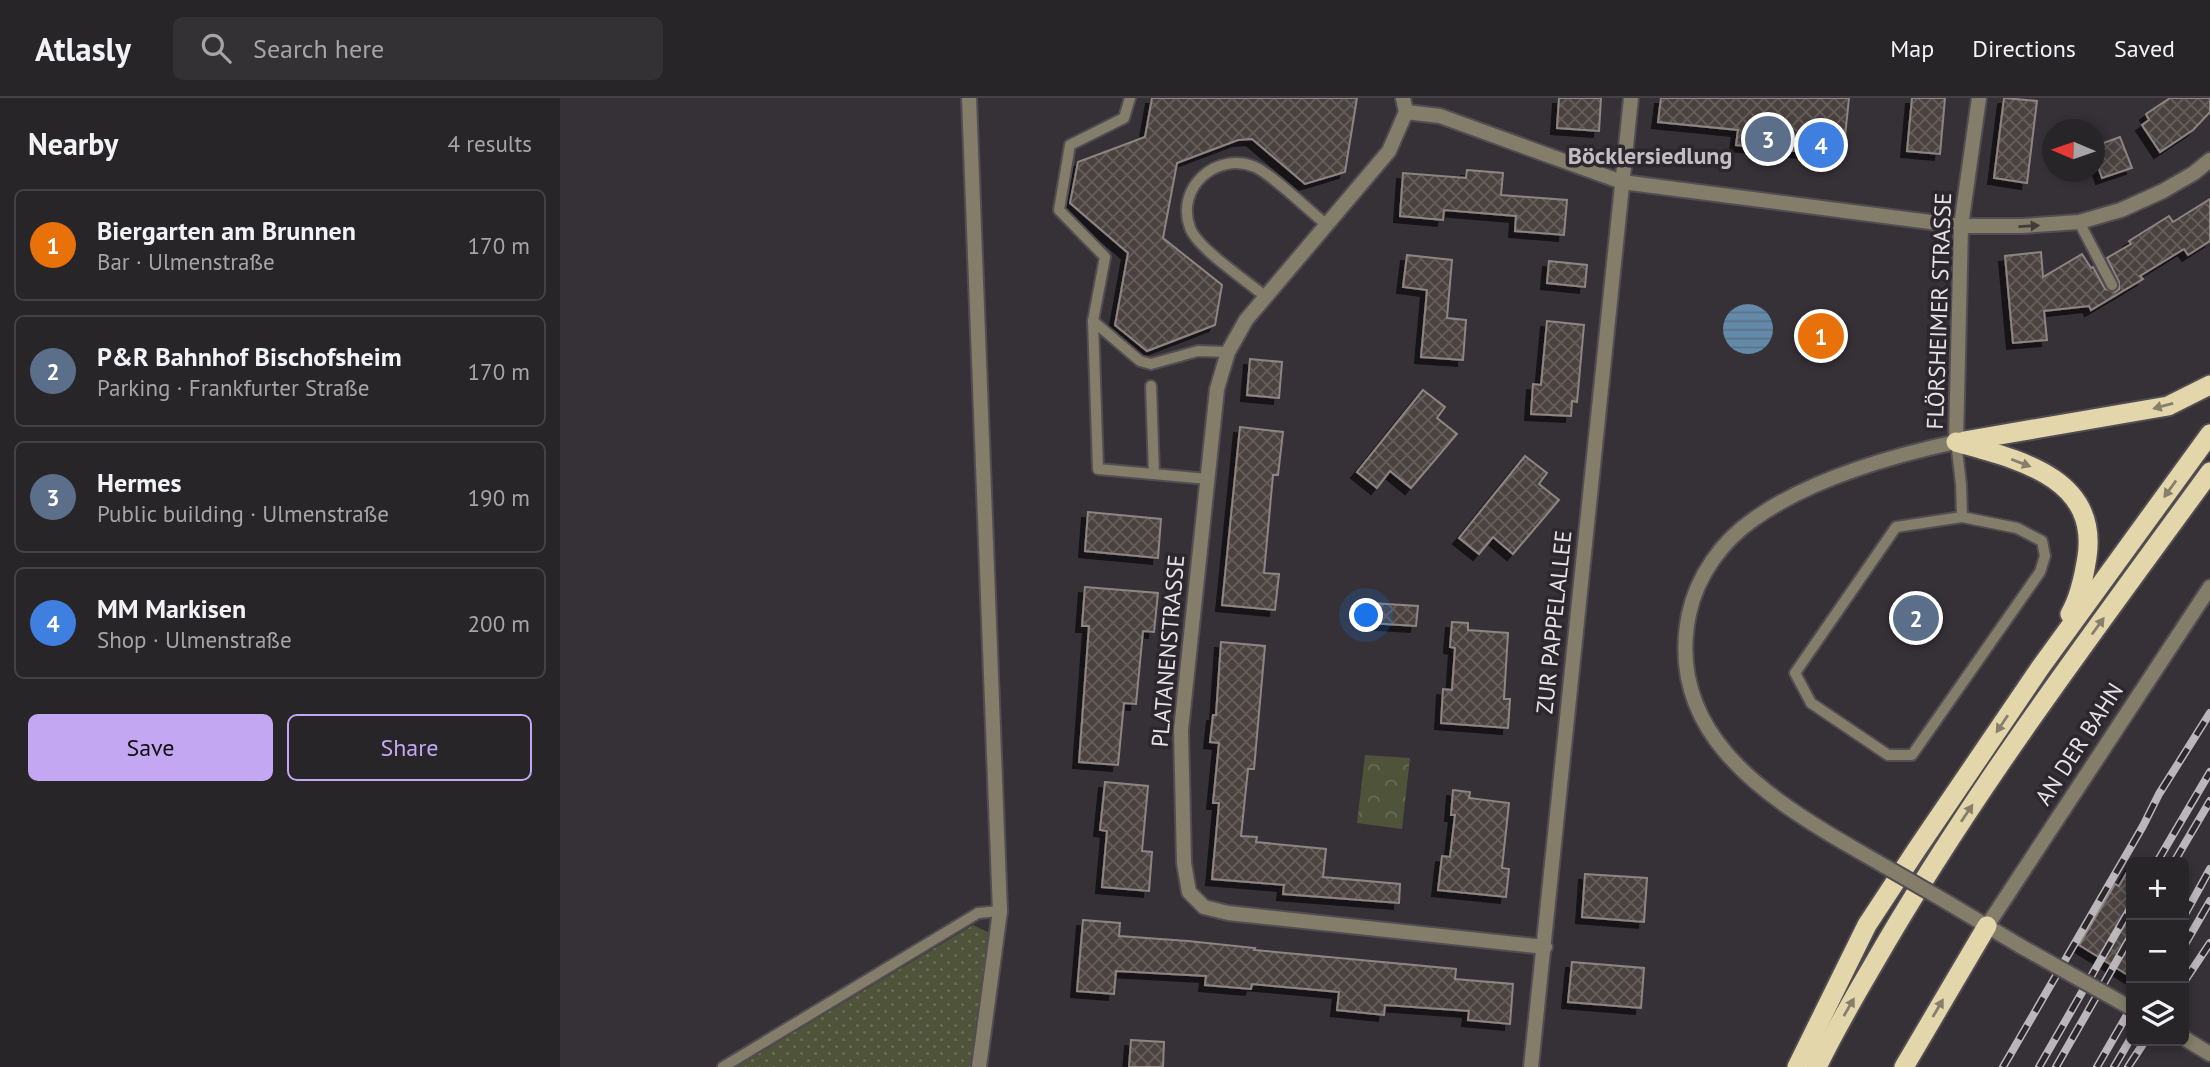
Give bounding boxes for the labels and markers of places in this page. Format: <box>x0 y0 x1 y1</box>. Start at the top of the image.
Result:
pin: 3 <box>1745 113 1791 165</box>
pin: 4 <box>1798 119 1844 171</box>
pin: 1 <box>1798 310 1844 362</box>
pin: 2 <box>1893 592 1939 644</box>

